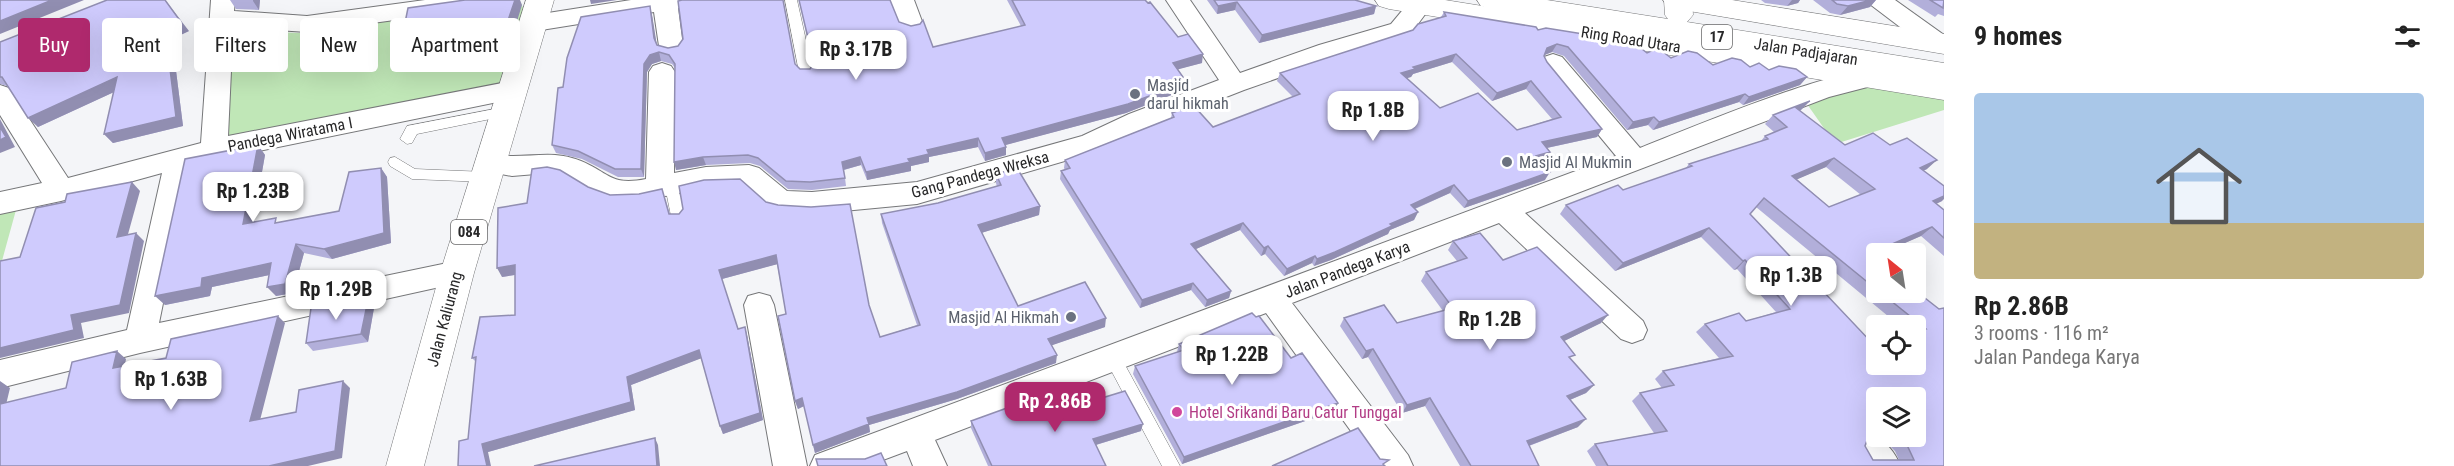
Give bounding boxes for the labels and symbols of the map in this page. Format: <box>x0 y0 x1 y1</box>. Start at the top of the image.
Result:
street label: Ring Road Utara <box>1580 22 1682 57</box>
road number: 17 <box>1702 25 1732 49</box>
pin: Rp 3.17B <box>794 30 918 81</box>
street label: Jalan Padjajaran <box>1753 34 1859 69</box>
place label: Masjid darul hikmah <box>1147 76 1229 113</box>
marker: Masjid darul hikmah <box>1128 87 1142 101</box>
pin: Rp 1.8B <box>1318 91 1428 142</box>
street label: Pandega Wiratama I <box>226 113 354 156</box>
street label: Gang Pandega Wreksa <box>909 147 1051 202</box>
place label: Masjid Al Mukmin <box>1519 153 1632 172</box>
marker: Masjid Al Mukmin <box>1500 155 1514 169</box>
pin: Rp 1.23B <box>191 172 315 223</box>
road number: 084 <box>451 220 487 244</box>
street label: Jalan Pandega Karya <box>1282 237 1412 302</box>
north arrow <box>1866 243 1926 303</box>
pin: Rp 1.3B <box>1736 256 1846 307</box>
pin: Rp 1.29B <box>274 270 398 321</box>
street label: Jalan Kaliurang <box>423 270 466 369</box>
pin: Rp 1.2B <box>1435 300 1545 351</box>
place label: Masjid Al Hikmah <box>948 308 1059 327</box>
marker: Masjid Al Hikmah <box>1064 310 1078 324</box>
pin: Rp 1.22B <box>1170 335 1294 386</box>
pin: Rp 1.63B <box>109 360 233 411</box>
pin: Rp 2.86B <box>993 382 1117 433</box>
place label: Hotel Srikandi Baru Catur Tunggal <box>1189 403 1402 422</box>
marker: Hotel Srikandi Baru Catur Tunggal <box>1170 405 1184 419</box>

